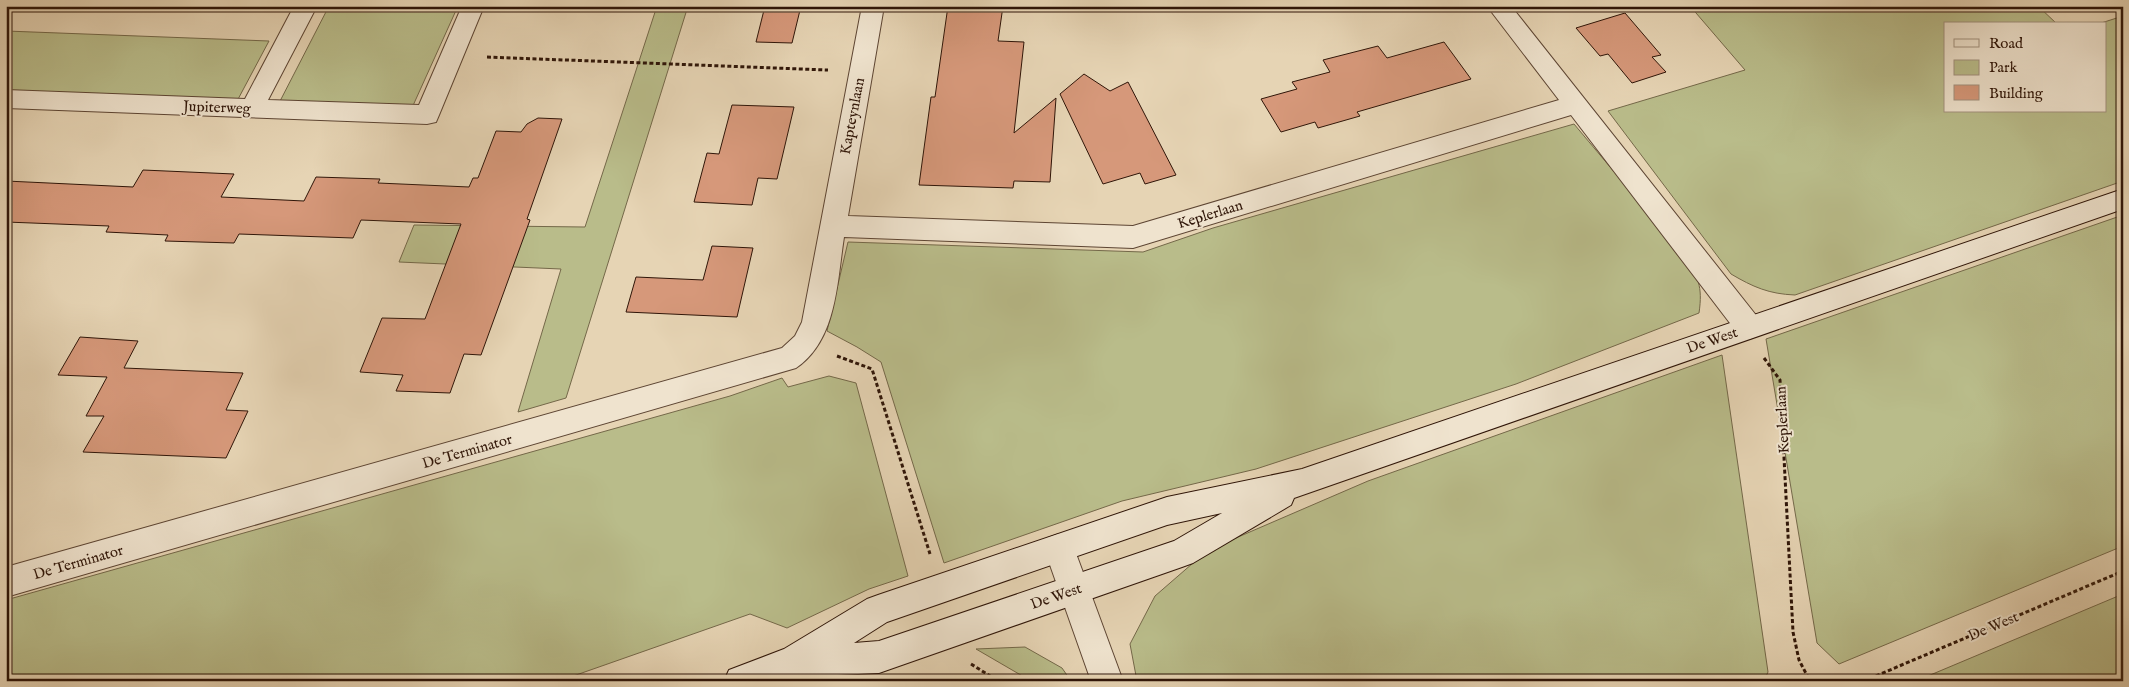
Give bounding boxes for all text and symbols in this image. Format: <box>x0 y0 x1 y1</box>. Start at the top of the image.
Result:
legend <box>1944 22 2106 112</box>
text: Road <box>1989 34 2024 53</box>
text: Park <box>1989 58 2019 77</box>
street label: Kapteynlaan <box>836 76 869 156</box>
text: Building <box>1989 84 2044 103</box>
street label: Jupiterweg <box>181 97 252 118</box>
street label: Keplerlaan <box>1175 196 1245 233</box>
street label: De West <box>1684 323 1740 358</box>
street label: Keplerlaan <box>1771 386 1794 454</box>
street label: De Terminator <box>420 429 515 473</box>
street label: De Terminator <box>31 540 126 584</box>
street label: De West <box>1028 579 1084 614</box>
street label: De West <box>1965 607 2021 646</box>

